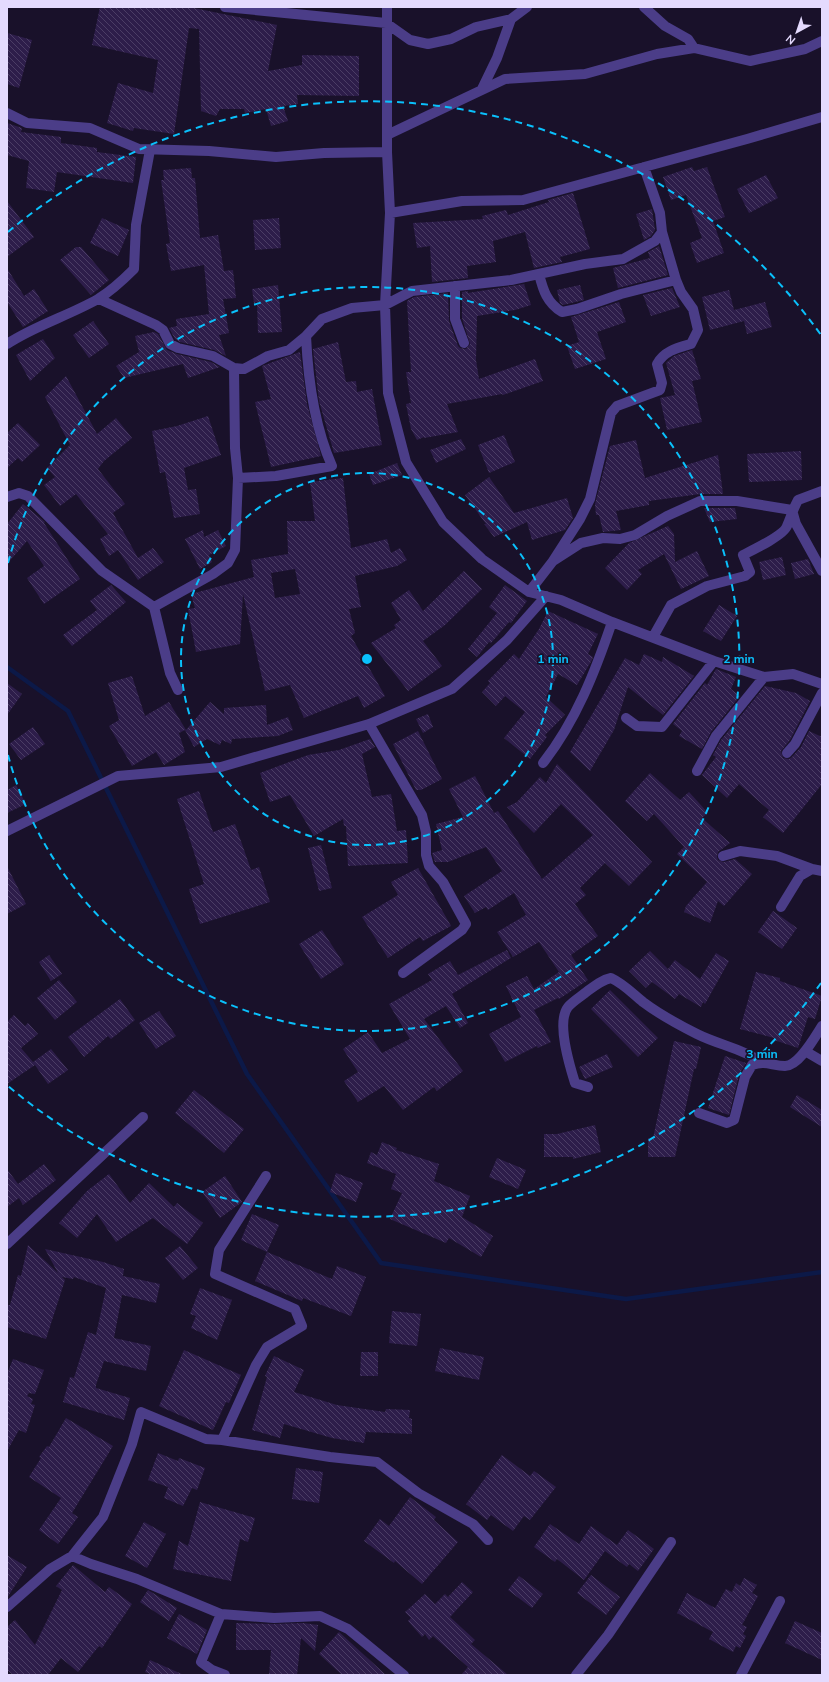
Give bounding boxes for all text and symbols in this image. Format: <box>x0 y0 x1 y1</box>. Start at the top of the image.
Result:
north arrow <box>777 12 817 52</box>
text: N <box>783 32 798 48</box>
text: 1 min <box>537 651 569 666</box>
text: 2 min <box>723 651 755 666</box>
centre of rings <box>360 652 374 666</box>
text: 3 min <box>746 1046 778 1061</box>

